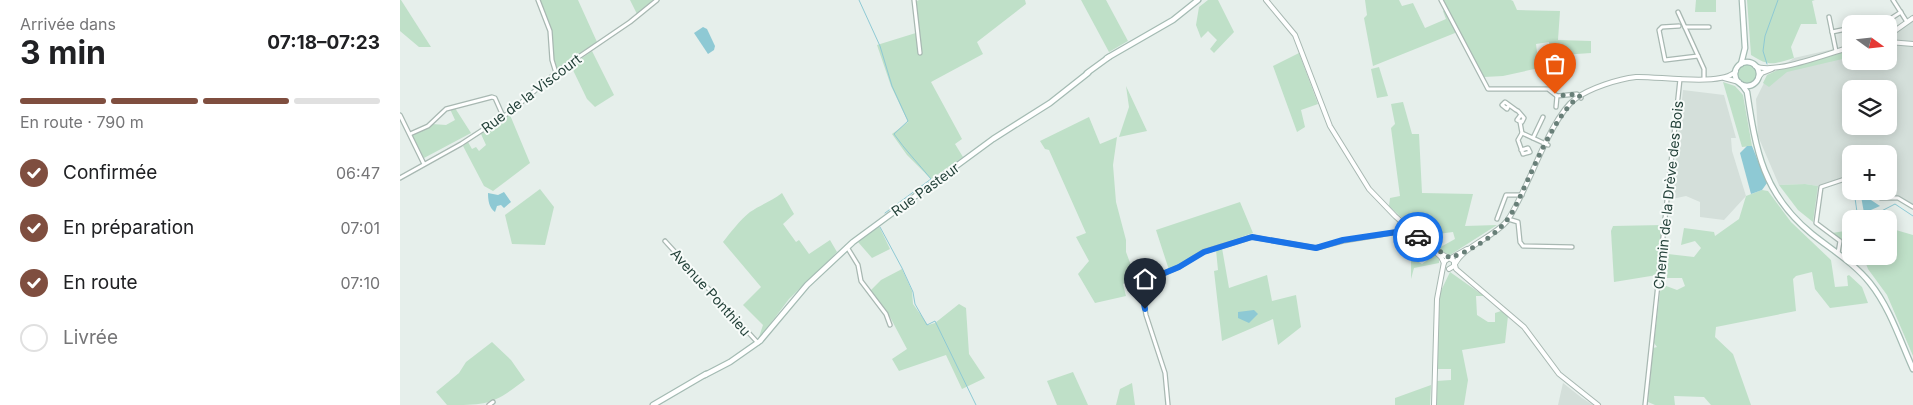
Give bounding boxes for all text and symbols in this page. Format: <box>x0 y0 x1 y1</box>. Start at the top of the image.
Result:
text: Arrivée dans <box>20 14 116 34</box>
north arrow <box>1842 15 1898 70</box>
map controls <box>1842 15 1897 265</box>
text: 07:18–07:23 <box>267 31 380 54</box>
text: 3 min <box>20 33 106 72</box>
pin <box>1534 43 1576 94</box>
street label: Rue de la Viscourt <box>478 50 585 136</box>
icon: bag <box>1541 50 1569 78</box>
button: layers <box>1842 80 1897 135</box>
street label: Chemin de la Drève des Bois <box>1650 100 1686 290</box>
text: En route · 790 m <box>20 112 144 132</box>
button: + <box>1842 145 1897 200</box>
icon: check <box>20 159 48 187</box>
street label: Rue Pasteur <box>888 159 962 219</box>
text: Confirmée <box>63 161 157 184</box>
text: 06:47 <box>336 163 380 183</box>
button: − <box>1842 210 1897 265</box>
courier <box>1393 212 1443 262</box>
icon: check <box>20 214 48 242</box>
text: En préparation <box>63 216 194 239</box>
text: 07:01 <box>340 218 380 238</box>
icon: car <box>1404 223 1432 251</box>
street label: Avenue Ponthieu <box>667 245 755 339</box>
pin <box>1124 258 1166 309</box>
icon: home <box>1131 265 1159 293</box>
icon: check <box>20 269 48 297</box>
text: En route <box>63 271 138 294</box>
text: 07:10 <box>340 273 380 293</box>
text: Livrée <box>63 326 118 349</box>

